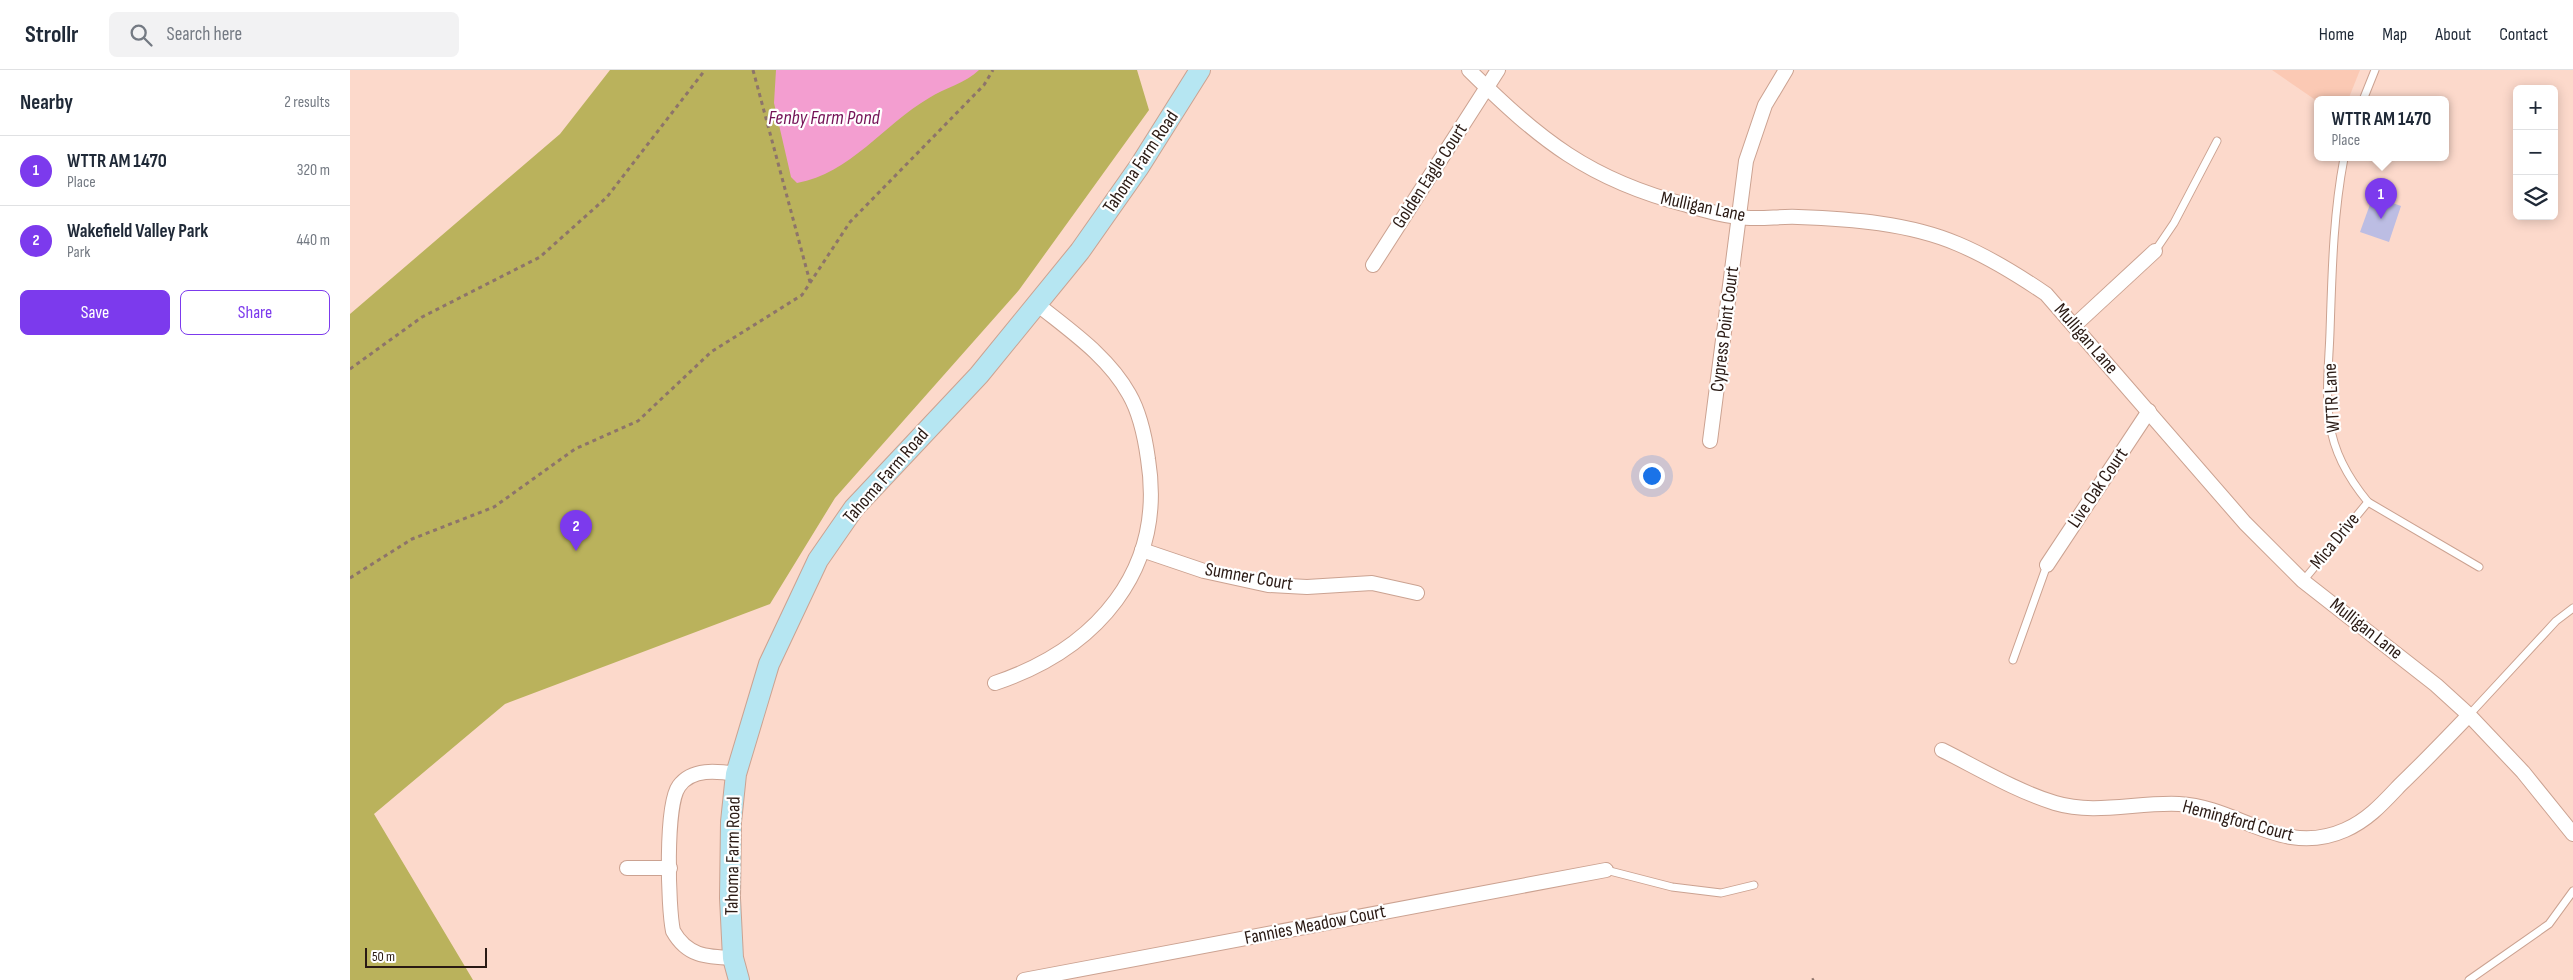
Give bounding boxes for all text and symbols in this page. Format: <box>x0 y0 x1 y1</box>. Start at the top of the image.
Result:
search box <box>109 12 459 57</box>
text: Strollr <box>25 20 79 49</box>
icon: search <box>127 21 155 49</box>
text: Search here <box>167 23 242 46</box>
text: Home <box>2319 24 2354 45</box>
text: Map <box>2382 24 2407 45</box>
text: About <box>2435 24 2471 45</box>
text: Contact <box>2499 24 2548 45</box>
map controls <box>2513 85 2558 220</box>
button: + <box>2513 85 2558 130</box>
text: Nearby <box>20 90 73 115</box>
text: 2 results <box>284 93 330 112</box>
popup <box>2314 96 2449 161</box>
water label: Fenby Farm Pond <box>768 106 881 130</box>
street label: Tahoma Farm Road <box>1098 106 1184 218</box>
text: WTTR AM 1470 <box>2332 108 2431 131</box>
street label: Golden Eagle Court <box>1388 119 1473 233</box>
button: − <box>2513 130 2558 175</box>
text: Place <box>2332 131 2360 150</box>
text: WTTR AM 1470 <box>67 150 167 173</box>
text: 1 <box>33 161 39 180</box>
text: 320 m <box>297 161 330 180</box>
text: Place <box>67 173 96 192</box>
button: layers <box>2513 175 2558 220</box>
pin: 1 <box>2365 178 2397 219</box>
street label: Mulligan Lane <box>1658 187 1748 227</box>
text: Wakefield Valley Park <box>67 220 208 243</box>
text: 2 <box>32 231 40 250</box>
text: 440 m <box>297 231 330 250</box>
text: Park <box>67 243 90 262</box>
street label: Cypress Point Court <box>1706 265 1744 393</box>
button: Save <box>20 290 170 335</box>
button: Share <box>180 290 330 335</box>
street label: Mulligan Lane <box>2049 299 2123 379</box>
street label: WTTR Lane <box>2319 363 2345 433</box>
street label: Tahoma Farm Road <box>838 424 934 528</box>
street label: Live Oak Court <box>2063 443 2133 532</box>
your location <box>1639 463 1665 489</box>
street label: Mica Drive <box>2305 508 2365 574</box>
pin: 2 <box>560 510 592 551</box>
street label: Sumner Court <box>1203 558 1295 596</box>
street label: Mulligan Lane <box>2325 593 2407 665</box>
street label: Hemingford Court <box>2180 795 2296 847</box>
street label: Tahoma Farm Road <box>720 796 746 916</box>
street label: Fannies Meadow Court <box>1242 900 1388 950</box>
scale bar <box>365 945 488 968</box>
text: 50 m <box>372 948 395 965</box>

